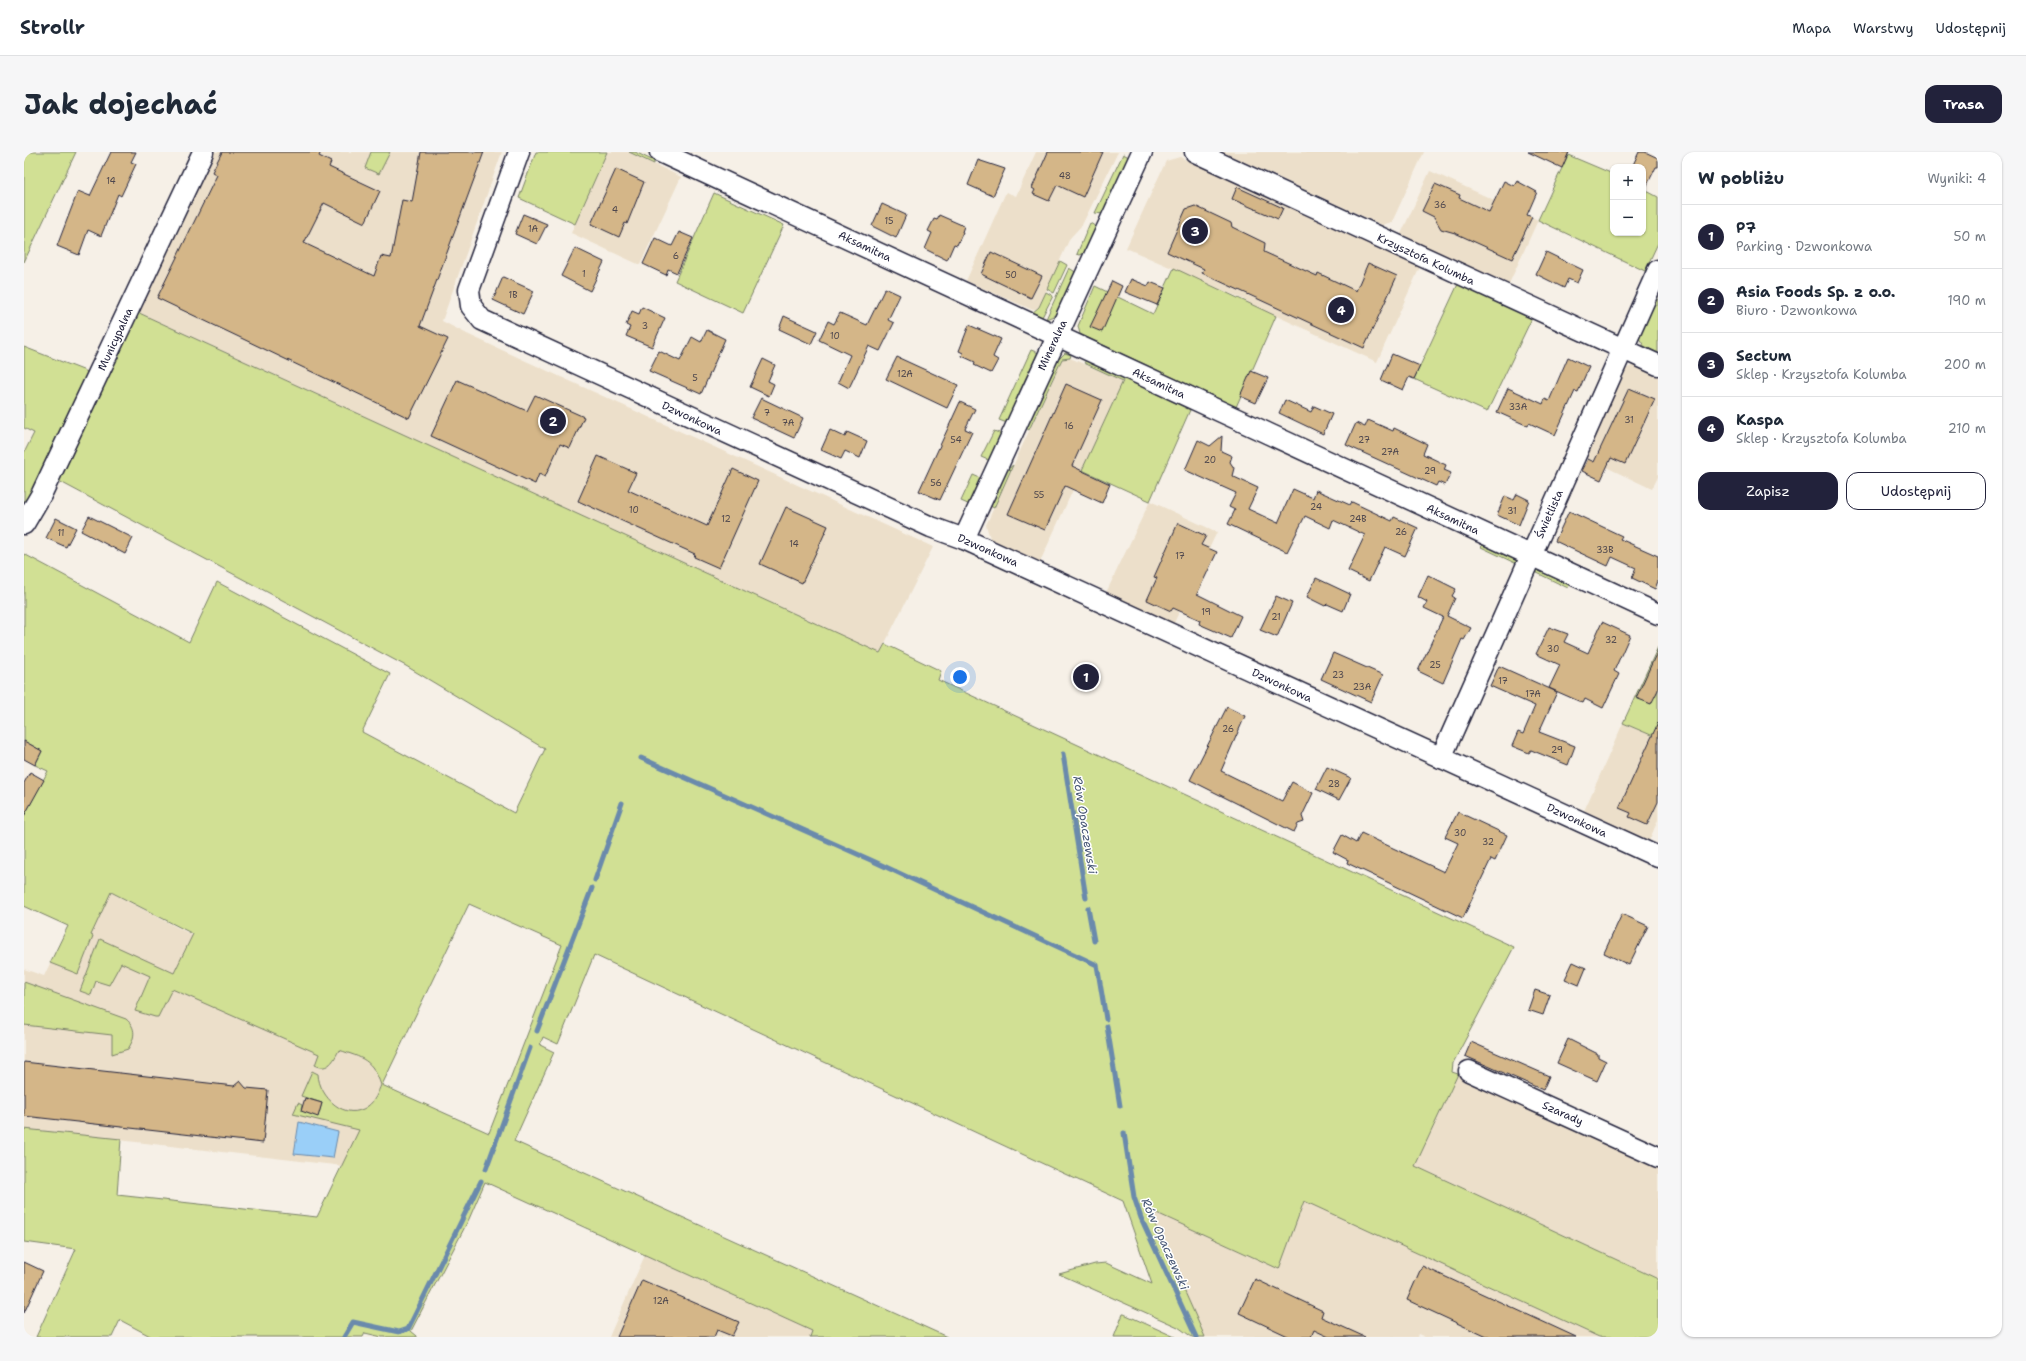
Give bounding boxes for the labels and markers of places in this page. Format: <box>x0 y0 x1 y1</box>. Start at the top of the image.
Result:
pin: 3 <box>1182 216 1208 246</box>
pin: 4 <box>1328 295 1354 325</box>
pin: 2 <box>540 406 566 436</box>
pin: 1 <box>1073 662 1099 692</box>

